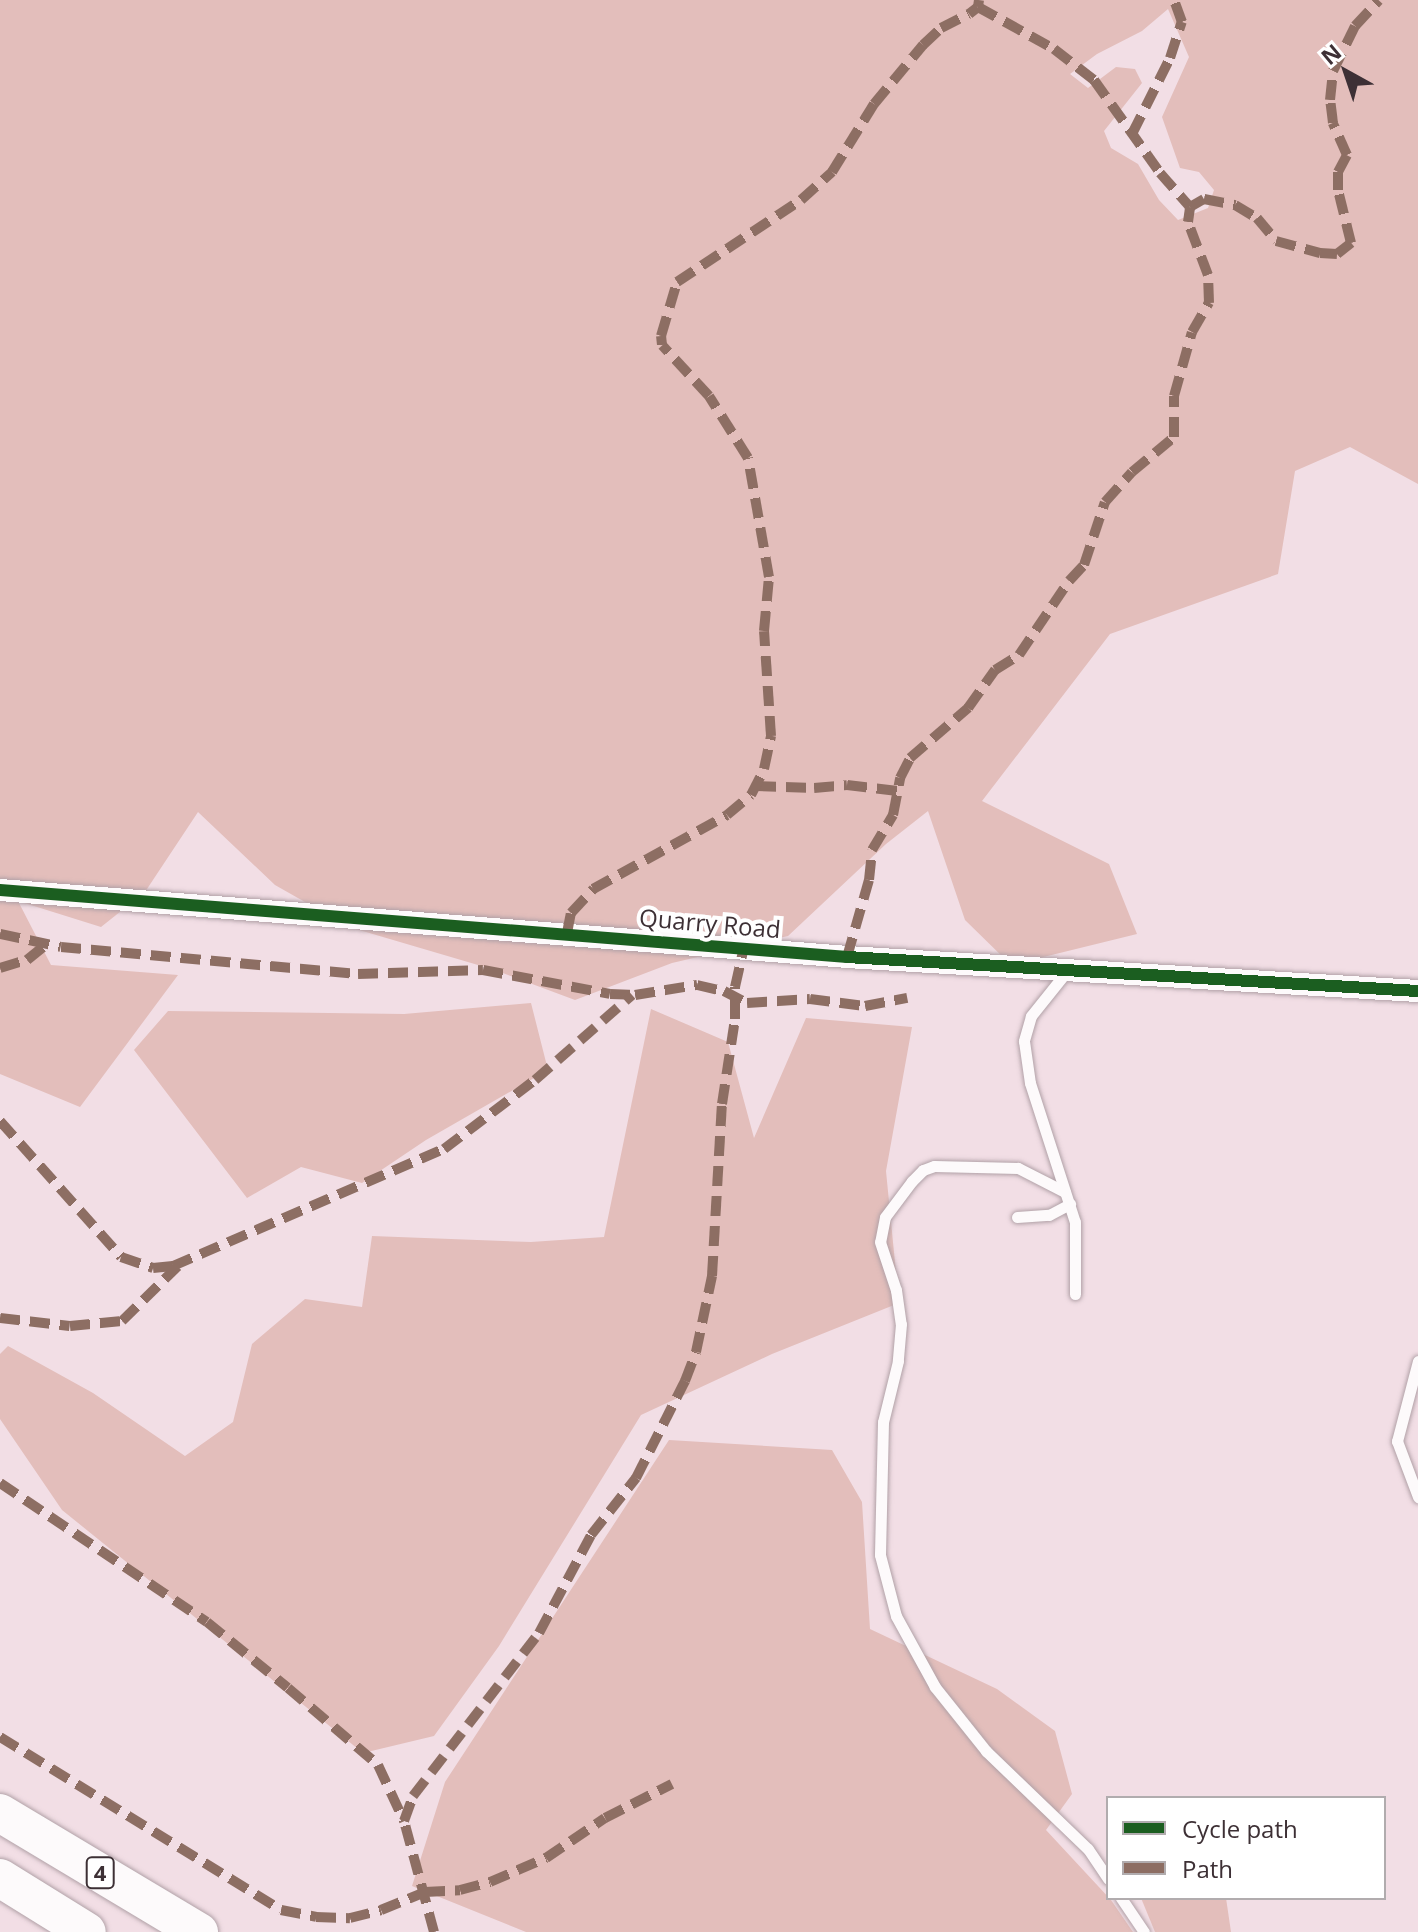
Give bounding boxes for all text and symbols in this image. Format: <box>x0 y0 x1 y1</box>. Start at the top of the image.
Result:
north arrow <box>1306 32 1386 112</box>
text: N <box>1314 36 1347 71</box>
street label: Quarry Road <box>638 902 782 944</box>
legend <box>1106 1796 1386 1900</box>
text: Cycle path <box>1182 1812 1298 1845</box>
text: Path <box>1182 1852 1233 1885</box>
road number: 4 <box>84 1855 116 1891</box>

